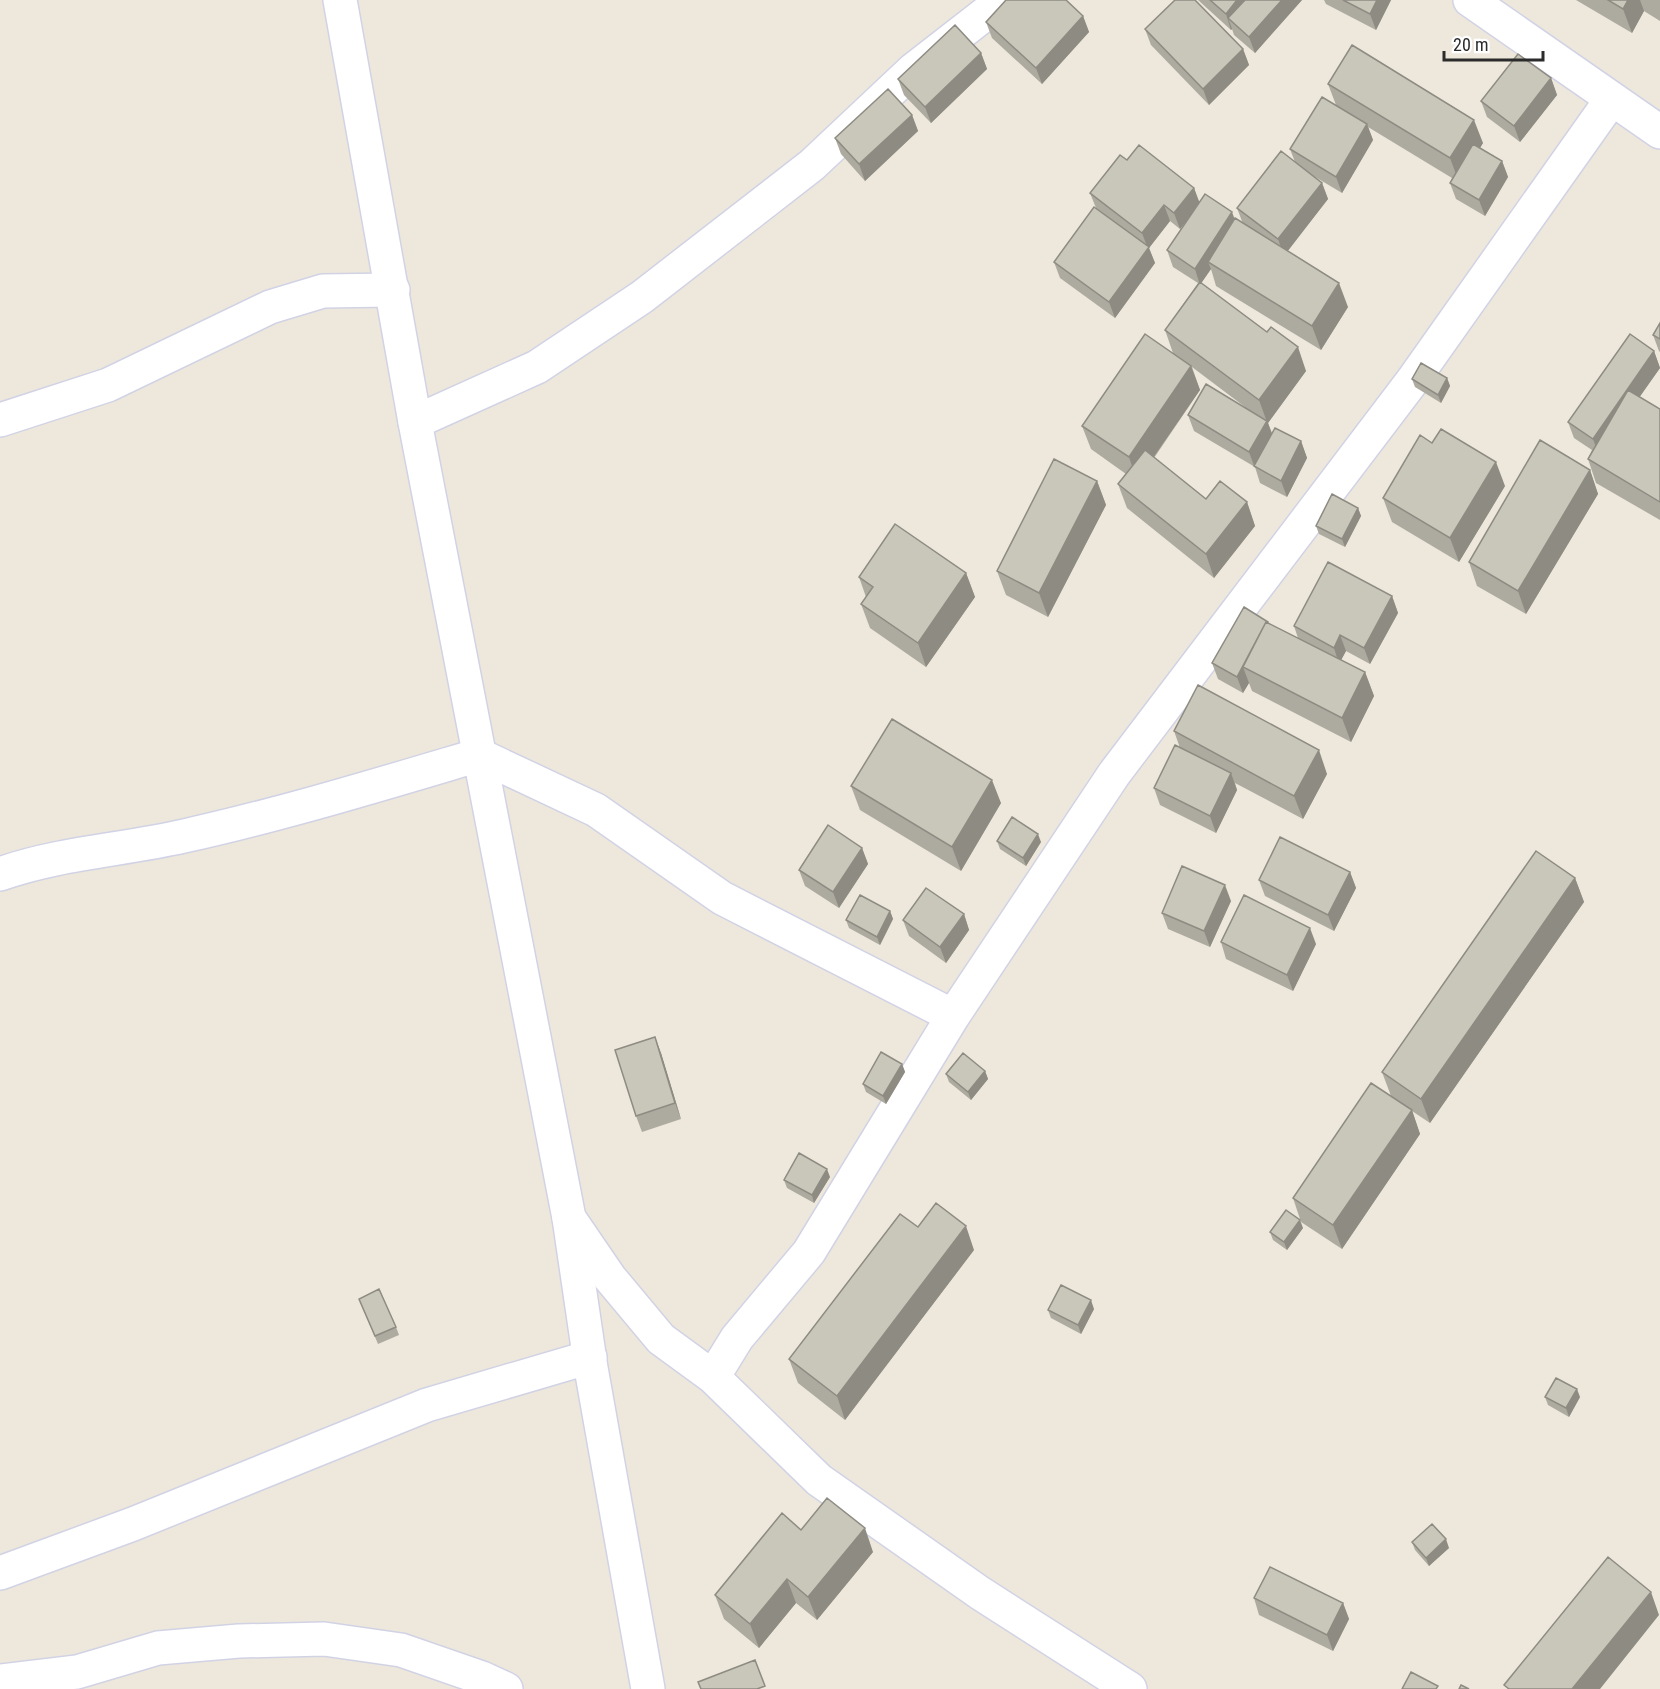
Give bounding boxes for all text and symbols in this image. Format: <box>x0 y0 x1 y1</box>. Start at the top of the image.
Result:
scale bar <box>1444 24 1543 62</box>
text: 20 m <box>1453 34 1488 55</box>

